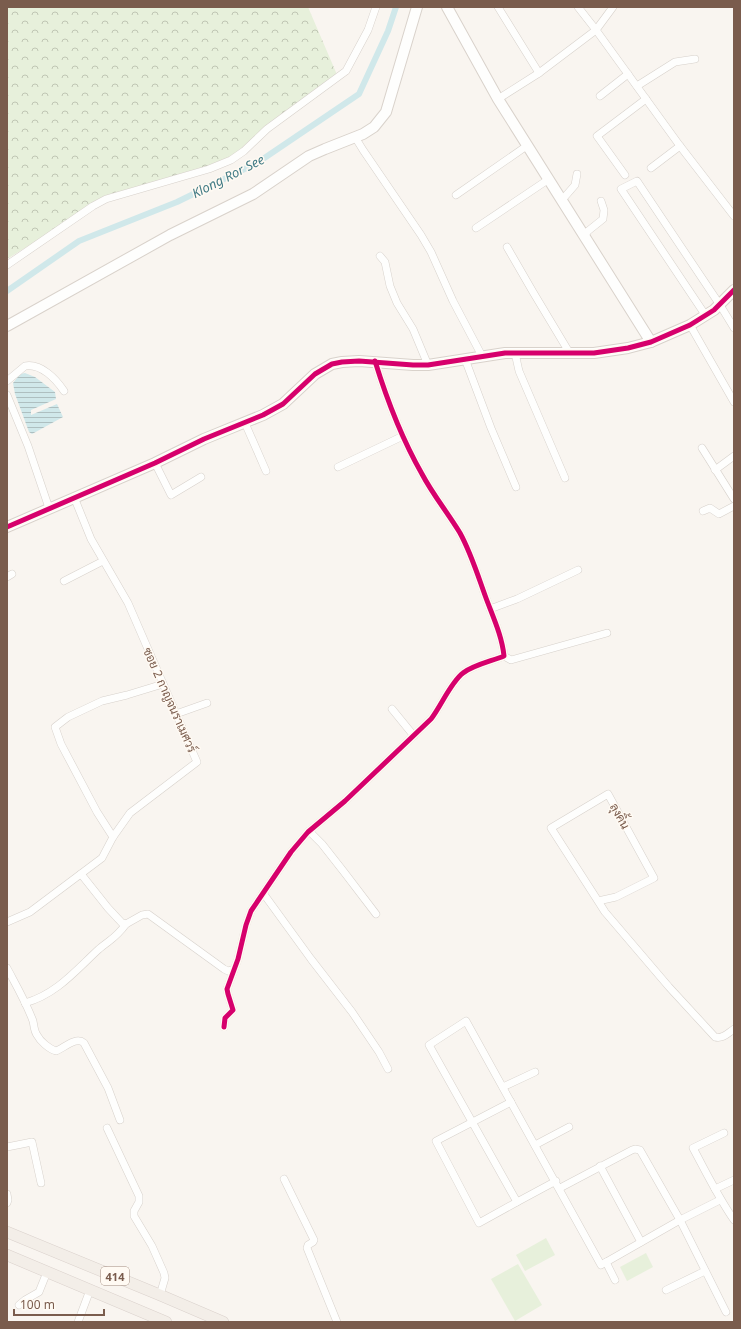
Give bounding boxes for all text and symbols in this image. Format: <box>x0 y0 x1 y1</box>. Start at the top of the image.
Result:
water label: Klong Ror See <box>189 150 268 202</box>
street label: ซอย 2 กาญจนราเมศวร์ <box>139 645 201 755</box>
street label: ลุงคิ้น <box>605 799 635 833</box>
road number: 414 <box>101 1267 129 1285</box>
scale bar <box>14 1291 104 1317</box>
text: 100 m <box>20 1296 55 1313</box>

